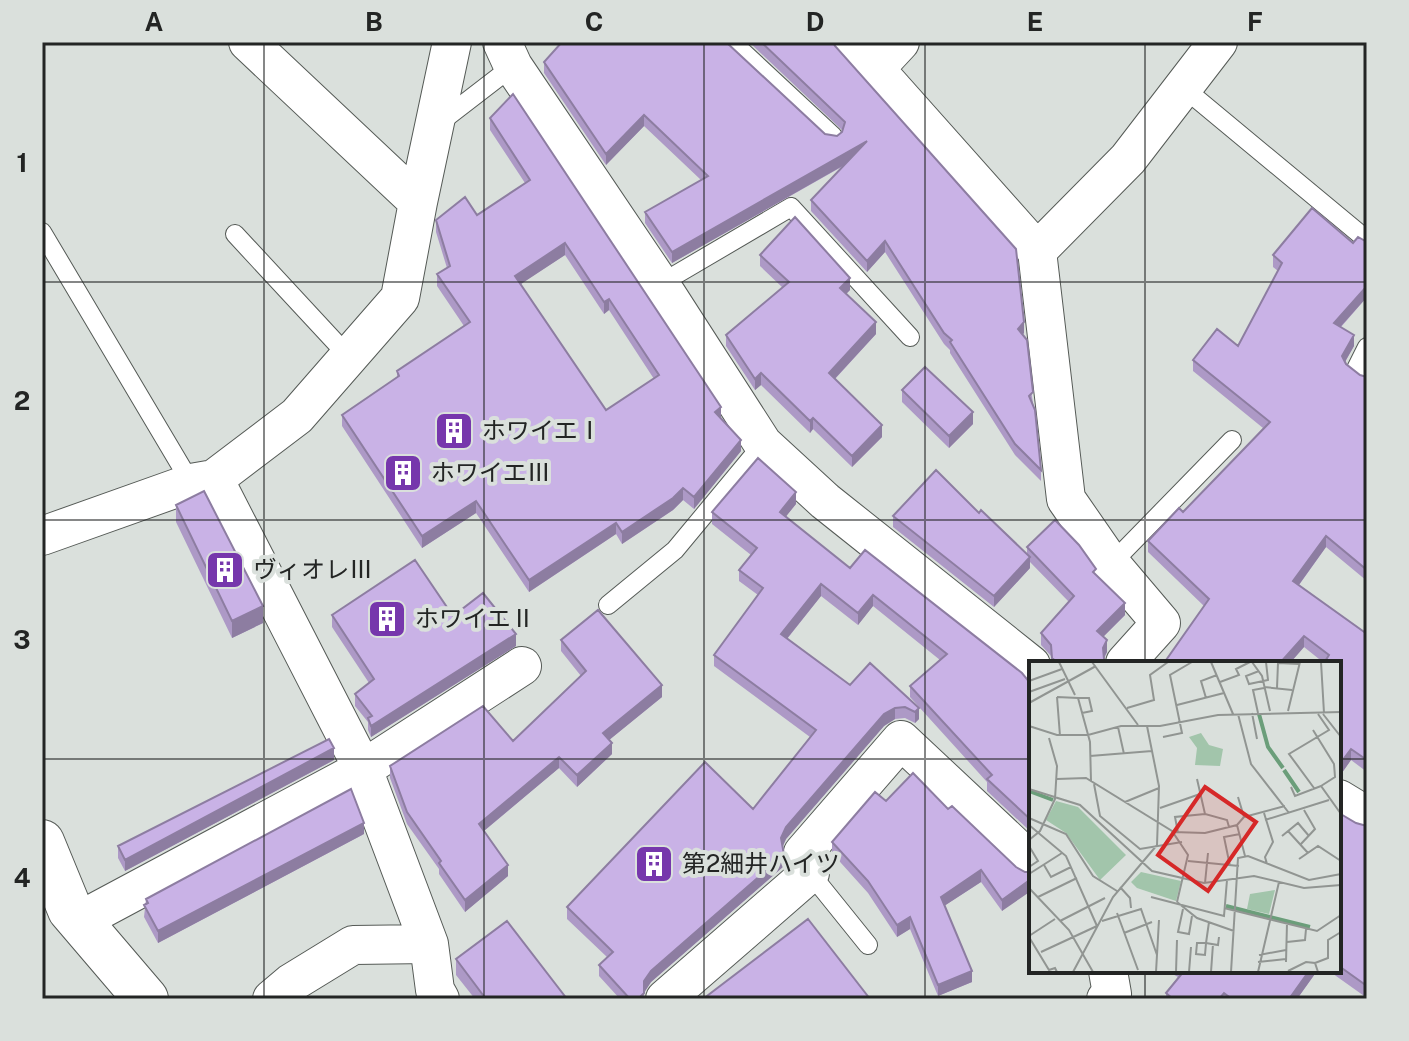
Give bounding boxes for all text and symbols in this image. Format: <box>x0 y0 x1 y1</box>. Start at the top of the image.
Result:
text: A <box>145 6 164 37</box>
text: B <box>365 6 383 37</box>
text: C <box>585 6 603 37</box>
text: D <box>806 6 824 37</box>
text: E <box>1027 6 1043 37</box>
text: F <box>1247 6 1263 37</box>
text: 1 <box>16 147 28 178</box>
text: 2 <box>14 385 30 416</box>
building icon: ホワイエⅠ <box>433 410 475 452</box>
place label: ホワイエⅠ <box>482 416 602 444</box>
building icon: ホワイエⅢ <box>382 452 424 494</box>
place label: ホワイエⅢ <box>431 458 551 486</box>
building icon: ヴィオレⅢ <box>204 549 246 591</box>
place label: ヴィオレⅢ <box>253 555 373 583</box>
building icon: ホワイエⅡ <box>366 598 408 640</box>
place label: ホワイエⅡ <box>415 604 535 632</box>
text: 3 <box>13 624 31 655</box>
inset map <box>1029 661 1341 973</box>
building icon: 第2細井ハイツ <box>633 843 675 885</box>
place label: 第2細井ハイツ <box>682 849 840 877</box>
text: 4 <box>13 862 31 893</box>

